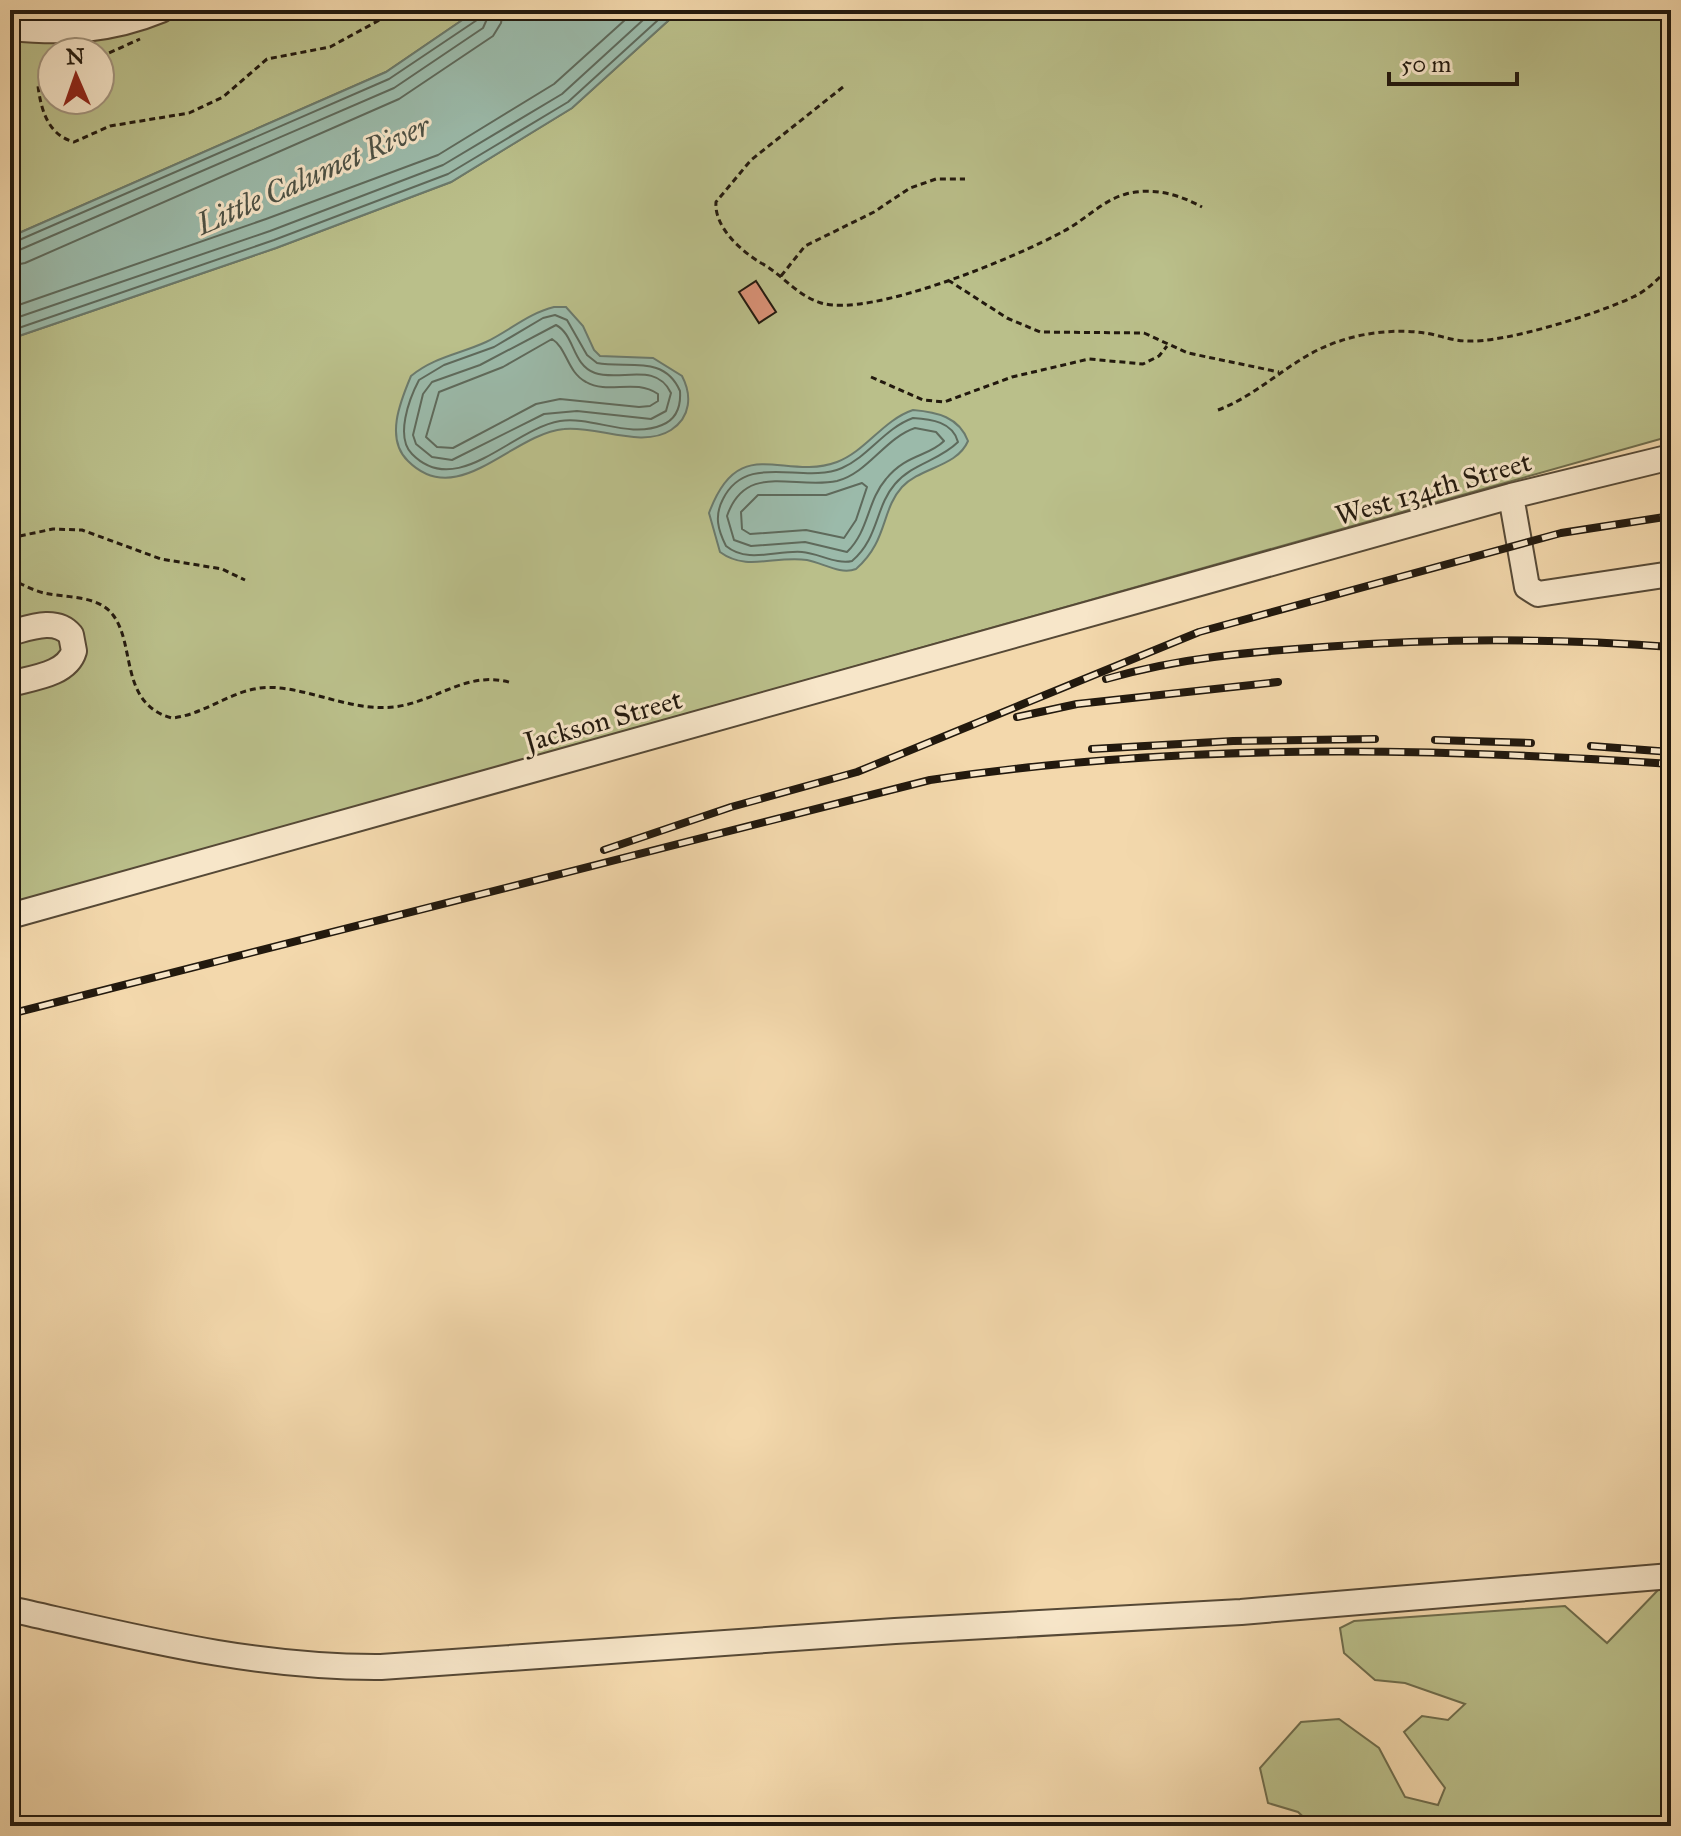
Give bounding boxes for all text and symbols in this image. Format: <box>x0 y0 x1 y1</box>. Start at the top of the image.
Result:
north arrow <box>36 36 116 116</box>
scale bar <box>1389 36 1517 86</box>
text: N <box>66 43 85 70</box>
text: 50 m <box>1401 49 1451 79</box>
water label: Little Calumet River <box>189 107 437 243</box>
street label: West 134th Street <box>1331 444 1535 533</box>
street label: Jackson Street <box>517 681 686 761</box>

